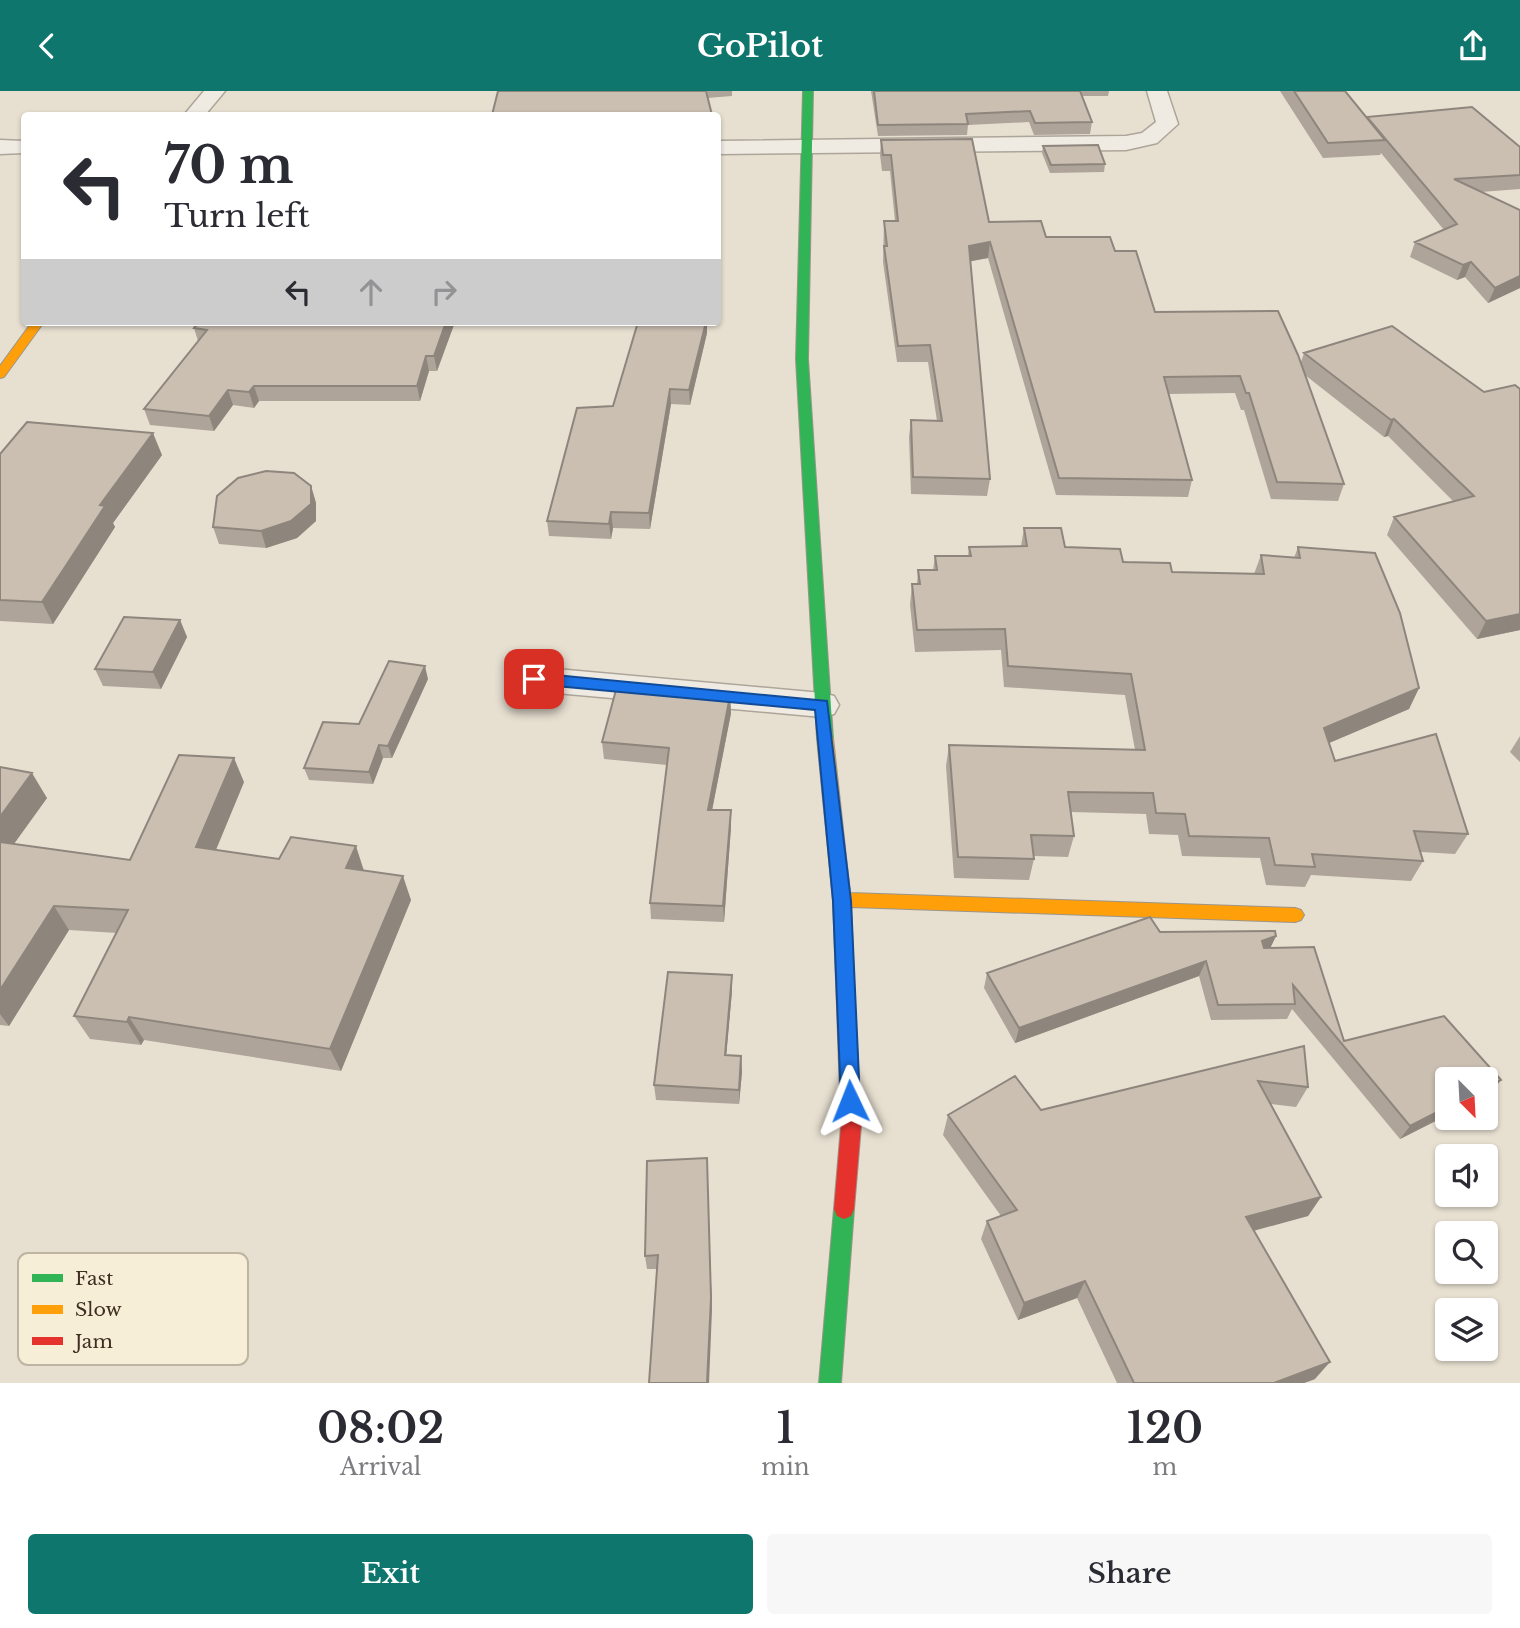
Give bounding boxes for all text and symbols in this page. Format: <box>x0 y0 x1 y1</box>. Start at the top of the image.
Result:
text: GoPilot <box>697 26 823 66</box>
icon: back <box>28 27 66 65</box>
icon: share <box>1454 27 1492 65</box>
text: 70 m <box>164 135 294 196</box>
icon: left <box>49 140 140 231</box>
text: Turn left <box>164 196 310 236</box>
icon: left <box>279 273 317 311</box>
icon: ahead <box>352 273 390 311</box>
icon: right <box>425 273 463 311</box>
pin <box>504 649 564 709</box>
icon: arrive <box>515 660 553 698</box>
position arrow <box>813 1064 887 1138</box>
north arrow <box>1435 1067 1498 1131</box>
map controls <box>1435 1067 1498 1361</box>
button: sound <box>1435 1144 1498 1207</box>
button: search <box>1435 1221 1498 1284</box>
legend <box>18 1253 248 1365</box>
text: Fast <box>75 1267 114 1290</box>
text: Slow <box>75 1298 122 1321</box>
button: layers <box>1435 1298 1498 1361</box>
text: Jam <box>72 1330 113 1353</box>
text: 08:02 <box>317 1402 444 1454</box>
text: 1 <box>776 1402 795 1454</box>
text: 120 <box>1127 1402 1203 1454</box>
text: Arrival <box>340 1453 421 1481</box>
text: min <box>761 1453 810 1481</box>
text: m <box>1152 1453 1177 1481</box>
button: Exit <box>28 1534 753 1614</box>
button: Share <box>767 1534 1492 1614</box>

